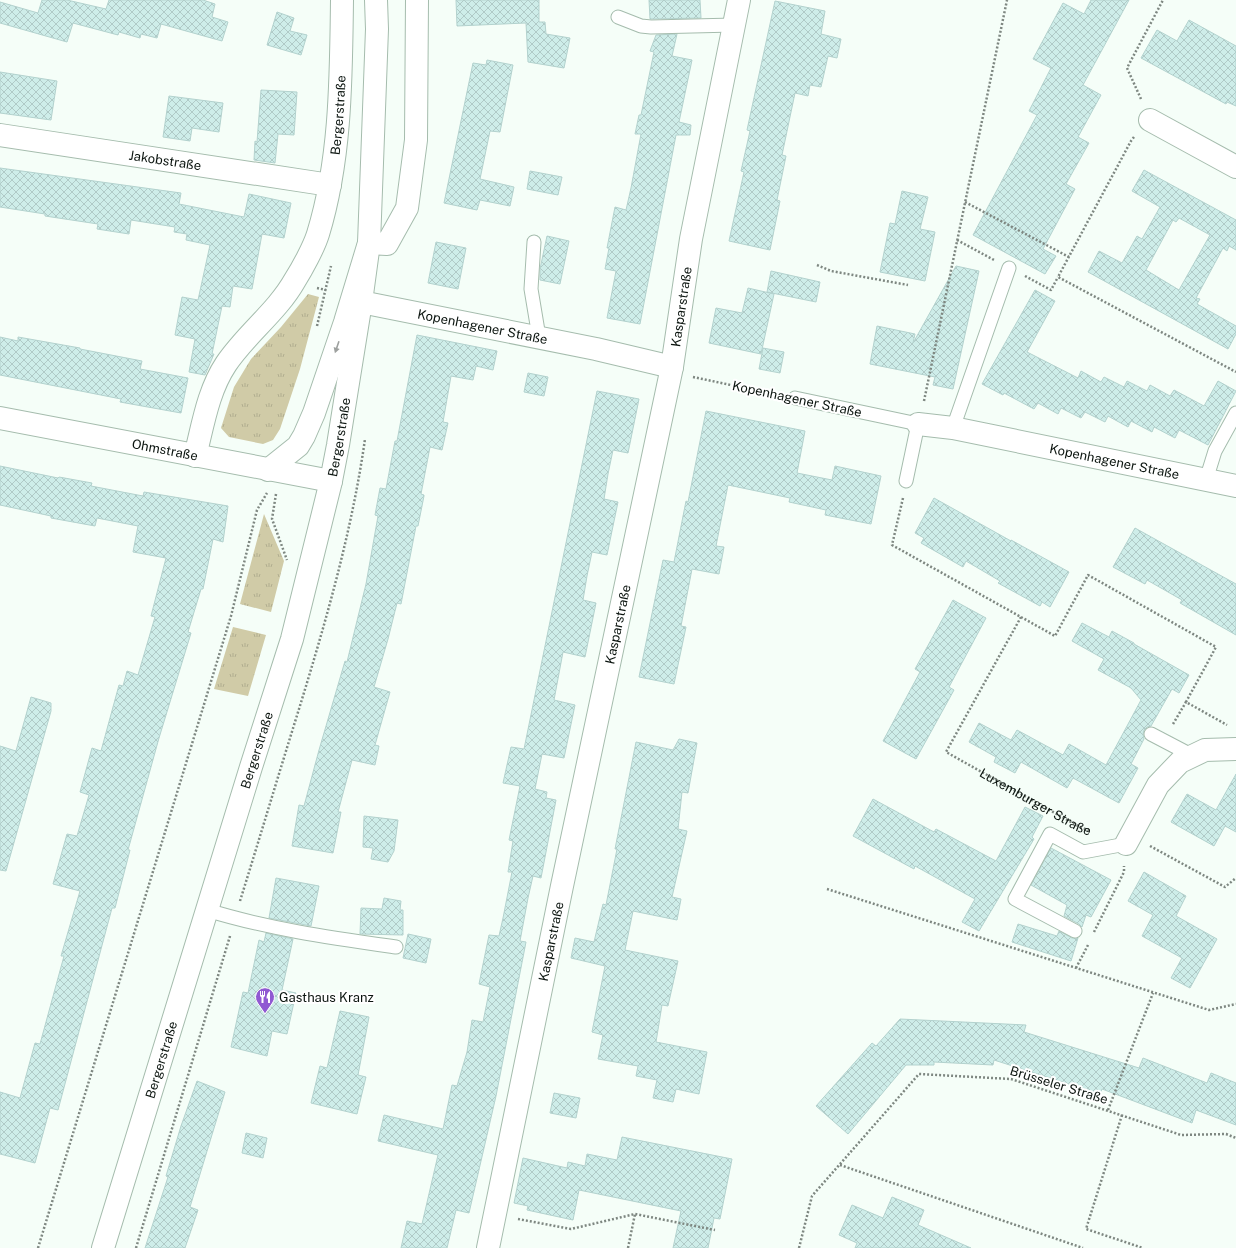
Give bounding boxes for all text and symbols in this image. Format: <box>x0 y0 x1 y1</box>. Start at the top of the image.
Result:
street label: Bergerstraße <box>327 75 348 156</box>
street label: Jakobstraße <box>128 147 202 173</box>
street label: Kasparstraße <box>668 266 694 348</box>
street label: Kopenhagener Straße <box>416 306 549 347</box>
one-way arrow <box>333 341 339 353</box>
street label: Kopenhagener Straße <box>731 378 863 420</box>
street label: Bergerstraße <box>325 397 353 478</box>
street label: Ohmstraße <box>131 436 199 463</box>
street label: Kopenhagener Straße <box>1048 440 1181 482</box>
street label: Kasparstraße <box>602 583 633 665</box>
street label: Bergerstraße <box>237 710 276 790</box>
street label: Luxemburger Straße <box>977 765 1093 838</box>
street label: Kasparstraße <box>535 900 566 983</box>
restaurant icon: Gasthaus Kranz <box>254 986 276 1014</box>
place label: Gasthaus Kranz <box>279 990 374 1005</box>
street label: Bergerstraße <box>142 1019 180 1100</box>
street label: Brüsseler Straße <box>1008 1063 1110 1107</box>

